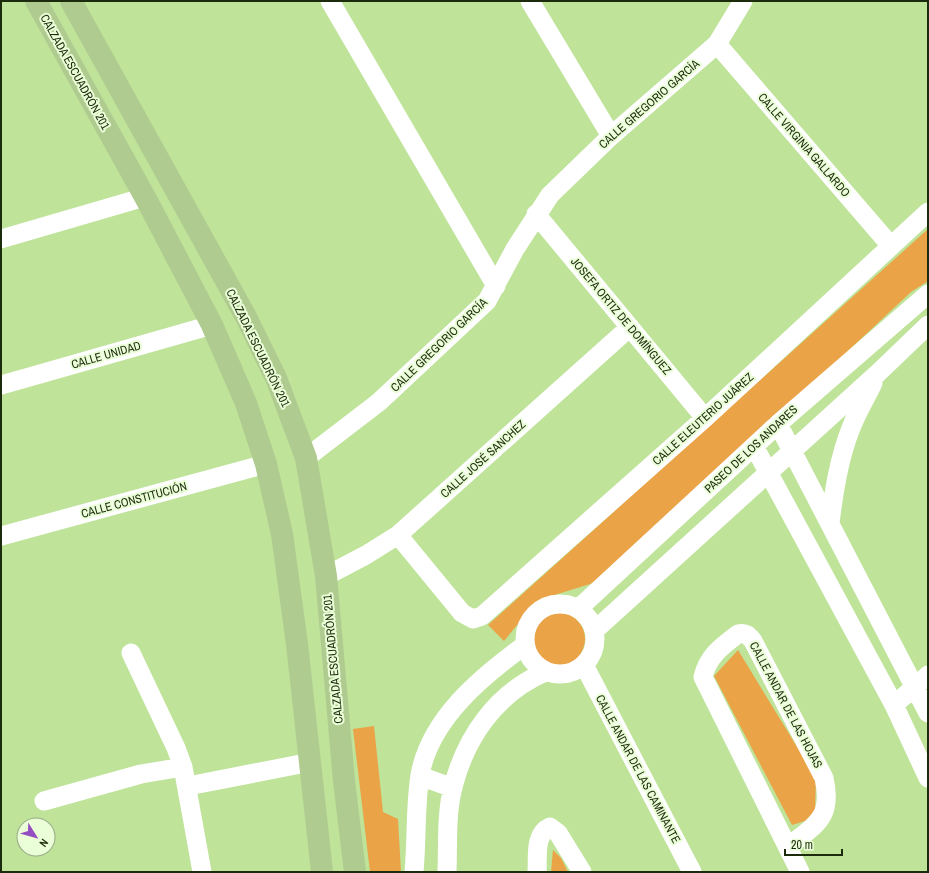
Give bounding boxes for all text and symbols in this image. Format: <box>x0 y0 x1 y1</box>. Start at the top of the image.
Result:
street label: CALZADA ESCUADRÓN 201 <box>37 11 114 133</box>
street label: CALLE GREGORIO GARCÍA <box>595 56 703 152</box>
street label: CALLE VIRGINIA GALLARDO <box>754 90 854 201</box>
street label: JOSEFA ORTIZ DE DOMÍNGUEZ <box>567 254 675 378</box>
street label: CALZADA ESCUADRÓN 201 <box>222 286 294 410</box>
street label: CALLE GREGORIO GARCÍA <box>387 294 491 395</box>
street label: CALLE UNIDAD <box>69 337 143 373</box>
street label: CALLE ELEUTERIO JUÁREZ <box>649 369 757 469</box>
street label: PASEO DE LOS ANDARES <box>701 401 801 496</box>
street label: CALLE JOSÉ SANCHEZ <box>437 416 529 502</box>
street label: CALLE CONSTITUCIÓN <box>79 478 189 522</box>
street label: CALZADA ESCUADRÓN 201 <box>319 593 347 724</box>
street label: CALLE ANDAR DE LAS HOJAS <box>746 639 826 771</box>
street label: CALLE ANDAR DE LAS CAMINANTE <box>592 692 684 846</box>
north arrow <box>16 817 56 857</box>
scale bar <box>785 831 842 857</box>
text: N <box>36 836 52 850</box>
text: 20 m <box>791 837 813 853</box>

